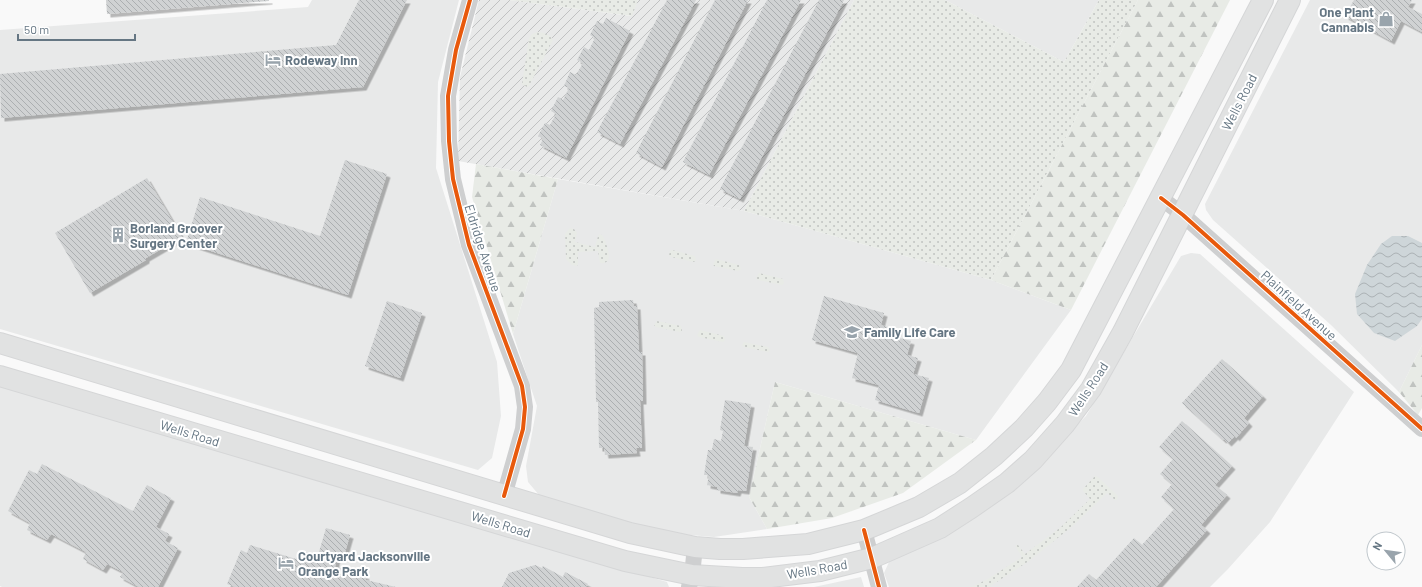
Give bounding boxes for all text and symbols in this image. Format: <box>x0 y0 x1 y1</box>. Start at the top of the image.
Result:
place label: One Plant Cannabis <box>1319 4 1374 35</box>
shop icon: One Plant Cannabis <box>1377 10 1395 28</box>
scale bar <box>18 16 135 42</box>
text: 50 m <box>24 22 49 36</box>
hotel icon: Rodeway Inn <box>264 51 282 69</box>
place label: Rodeway Inn <box>285 52 358 68</box>
street label: Wells Road <box>1218 71 1260 133</box>
street label: Eldridge Avenue <box>461 202 505 294</box>
place label: Borland Groover Surgery Center <box>130 220 223 251</box>
building icon: Borland Groover Surgery Center <box>109 226 127 244</box>
street label: Plainfield Avenue <box>1258 267 1340 343</box>
school or university icon: Family Life Care <box>843 323 861 341</box>
place label: Family Life Care <box>864 324 956 340</box>
street label: Wells Road <box>1065 359 1111 419</box>
street label: Wells Road <box>158 416 222 450</box>
street label: Wells Road <box>469 507 533 541</box>
north arrow <box>1366 531 1406 571</box>
text: N <box>1369 540 1384 552</box>
place label: Courtyard Jacksonville Orange Park <box>298 548 430 579</box>
hotel icon: Courtyard Jacksonville Orange Park <box>277 554 295 572</box>
street label: Wells Road <box>785 556 849 582</box>

